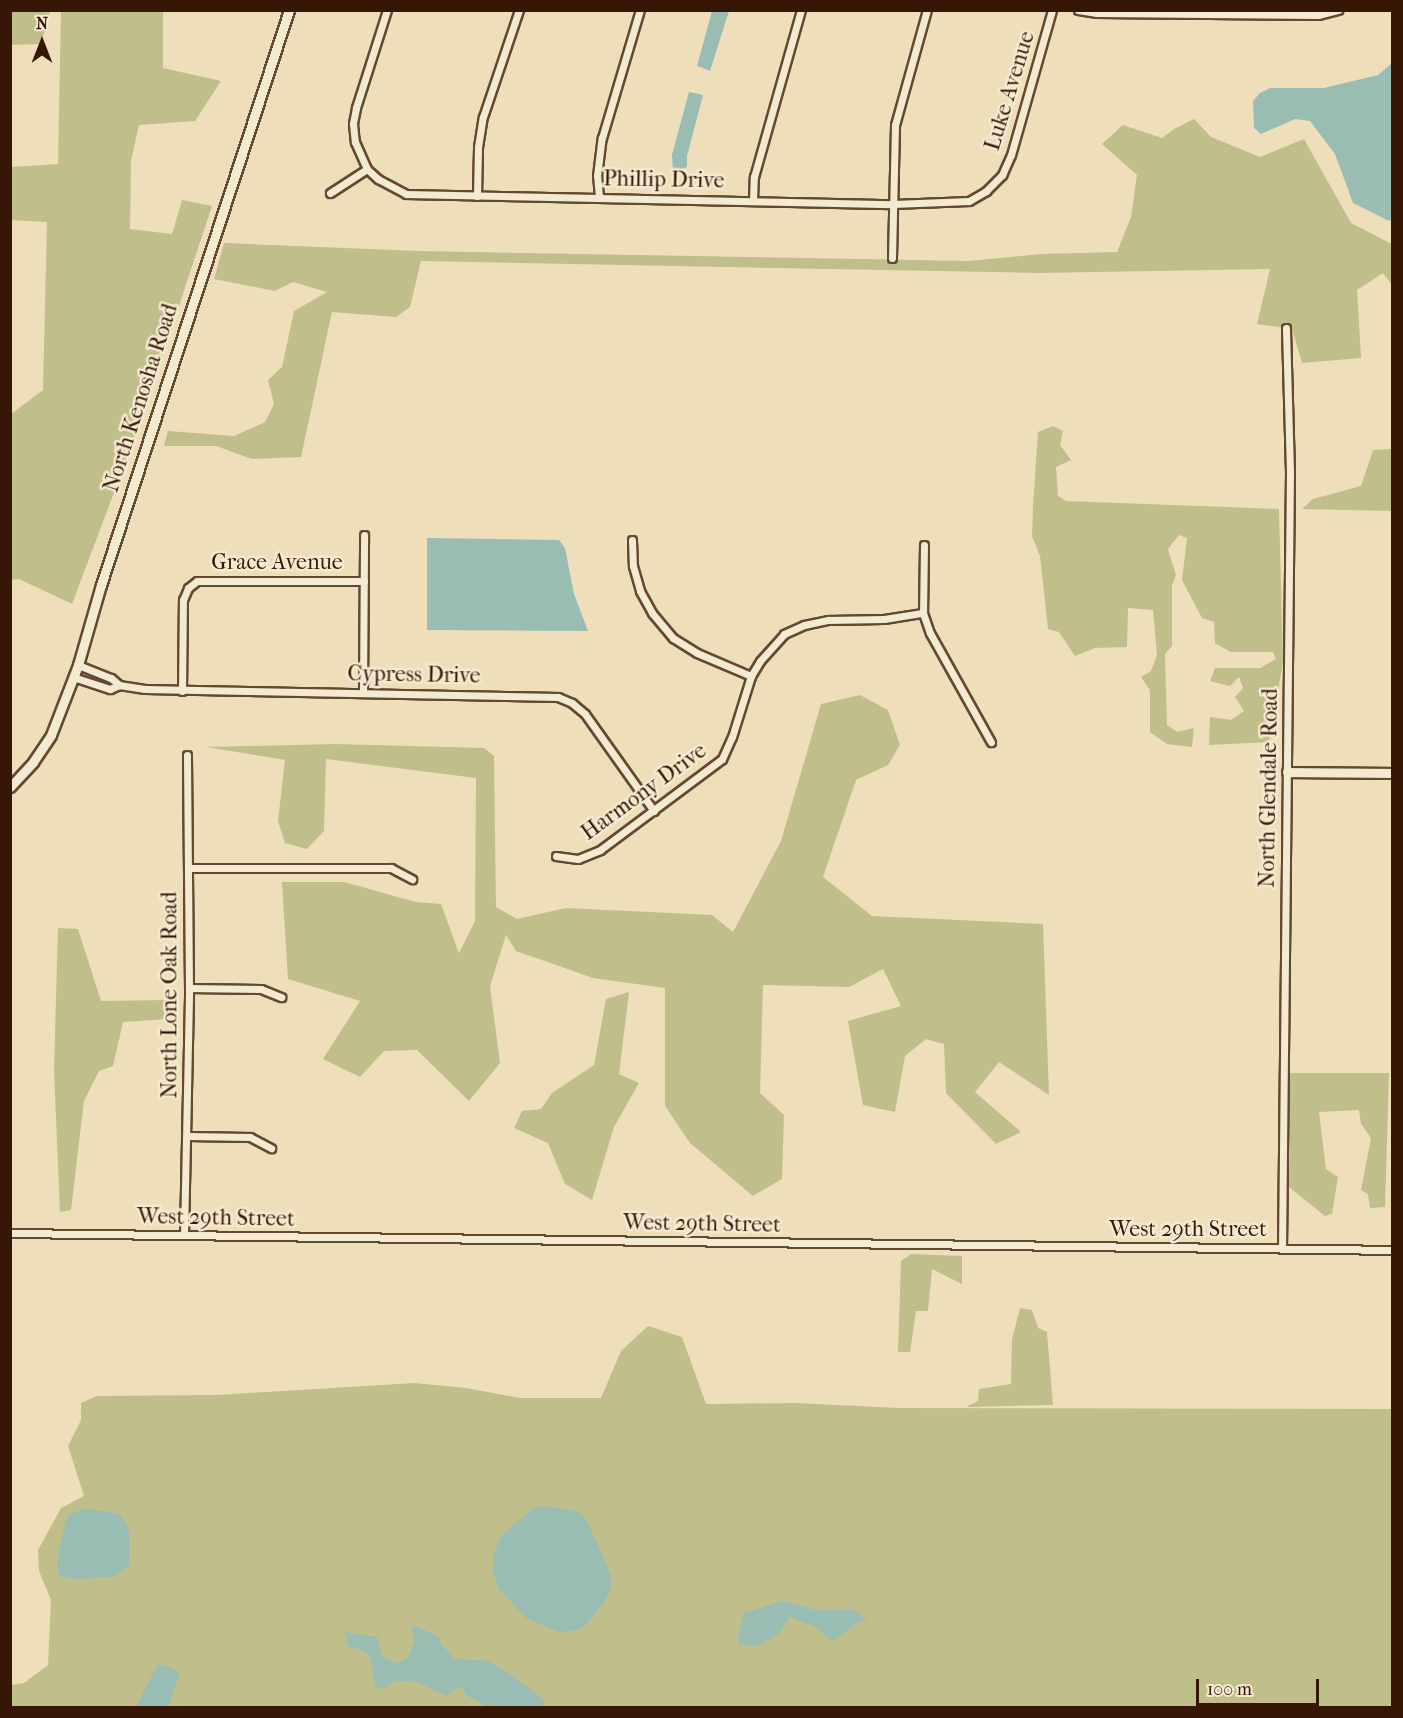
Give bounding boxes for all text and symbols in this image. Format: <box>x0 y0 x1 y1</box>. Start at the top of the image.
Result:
north arrow <box>12 12 72 72</box>
text: N <box>36 14 48 33</box>
street label: Luke Avenue <box>979 28 1041 154</box>
street label: Phillip Drive <box>603 166 725 194</box>
street label: North Kenosha Road <box>98 301 184 495</box>
street label: Grace Avenue <box>211 550 343 576</box>
street label: Cypress Drive <box>347 661 481 689</box>
street label: North Glendale Road <box>1254 688 1284 888</box>
street label: Harmony Drive <box>576 738 712 846</box>
street label: North Lone Oak Road <box>157 892 183 1098</box>
street label: West 29th Street <box>137 1203 295 1233</box>
street label: West 29th Street <box>623 1209 781 1239</box>
street label: West 29th Street <box>1109 1217 1267 1243</box>
scale bar <box>1199 1667 1322 1705</box>
text: 100 m <box>1207 1679 1252 1700</box>

